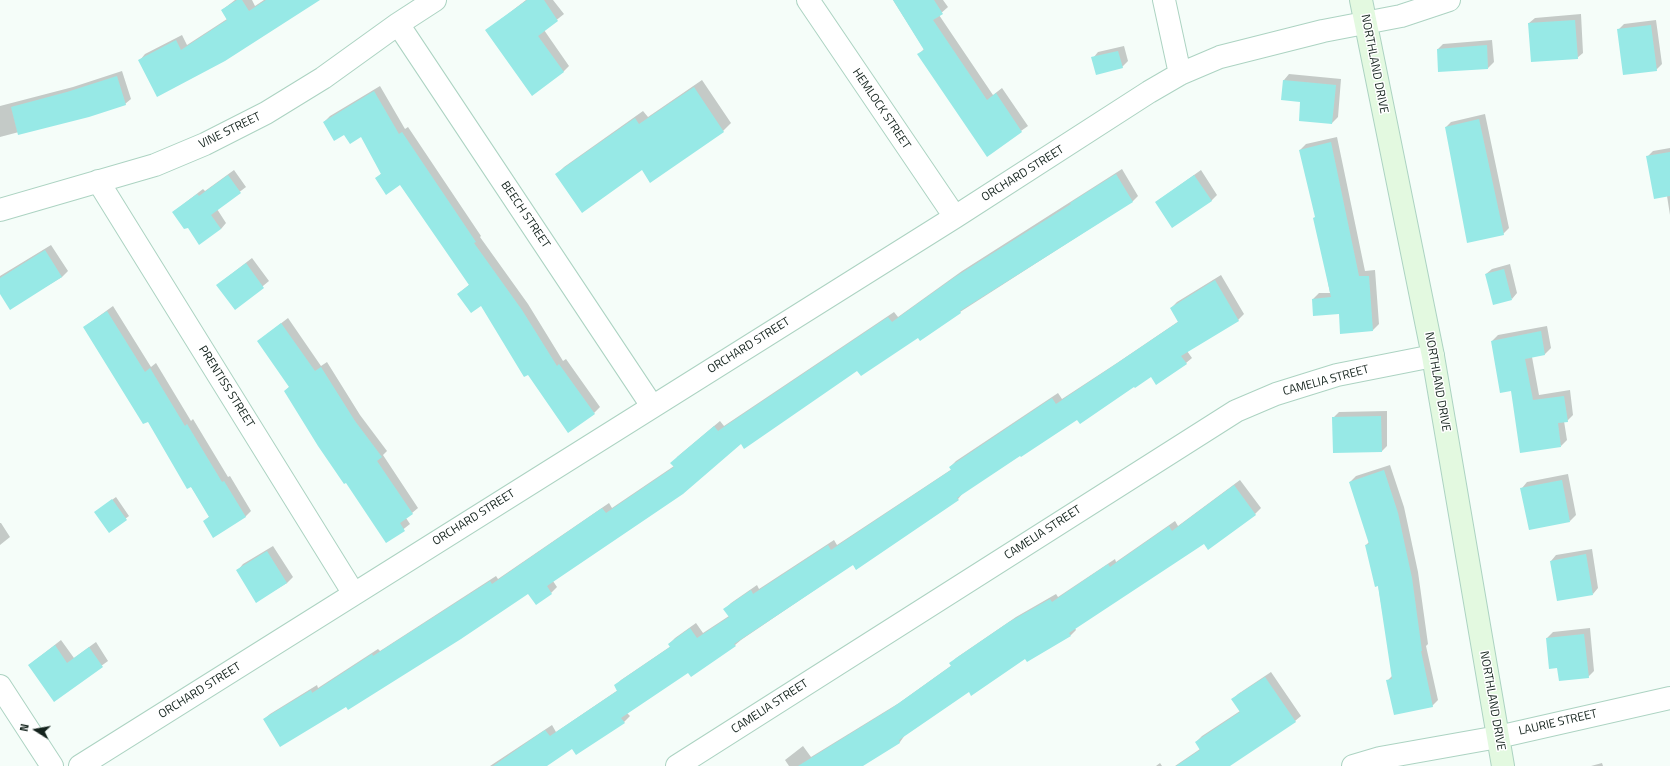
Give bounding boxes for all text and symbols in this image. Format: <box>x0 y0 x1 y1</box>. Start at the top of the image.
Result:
street label: NORTHLAND DRIVE <box>1357 13 1391 115</box>
street label: HEMLOCK STREET <box>849 66 913 152</box>
street label: VINE STREET <box>197 110 263 152</box>
street label: ORCHARD STREET <box>979 143 1067 205</box>
street label: BEECH STREET <box>497 179 553 251</box>
street label: ORCHARD STREET <box>705 315 793 377</box>
street label: NORTHLAND DRIVE <box>1421 331 1453 433</box>
street label: PRENTISS STREET <box>195 343 257 431</box>
street label: CAMELIA STREET <box>1281 363 1371 399</box>
street label: ORCHARD STREET <box>430 487 518 549</box>
street label: CAMELIA STREET <box>1002 503 1084 563</box>
street label: NORTHLAND DRIVE <box>1476 650 1508 752</box>
street label: ORCHARD STREET <box>156 660 244 722</box>
street label: CAMELIA STREET <box>729 677 811 737</box>
street label: LAURIE STREET <box>1517 707 1599 739</box>
north arrow <box>16 710 56 750</box>
text: N <box>16 722 33 733</box>

